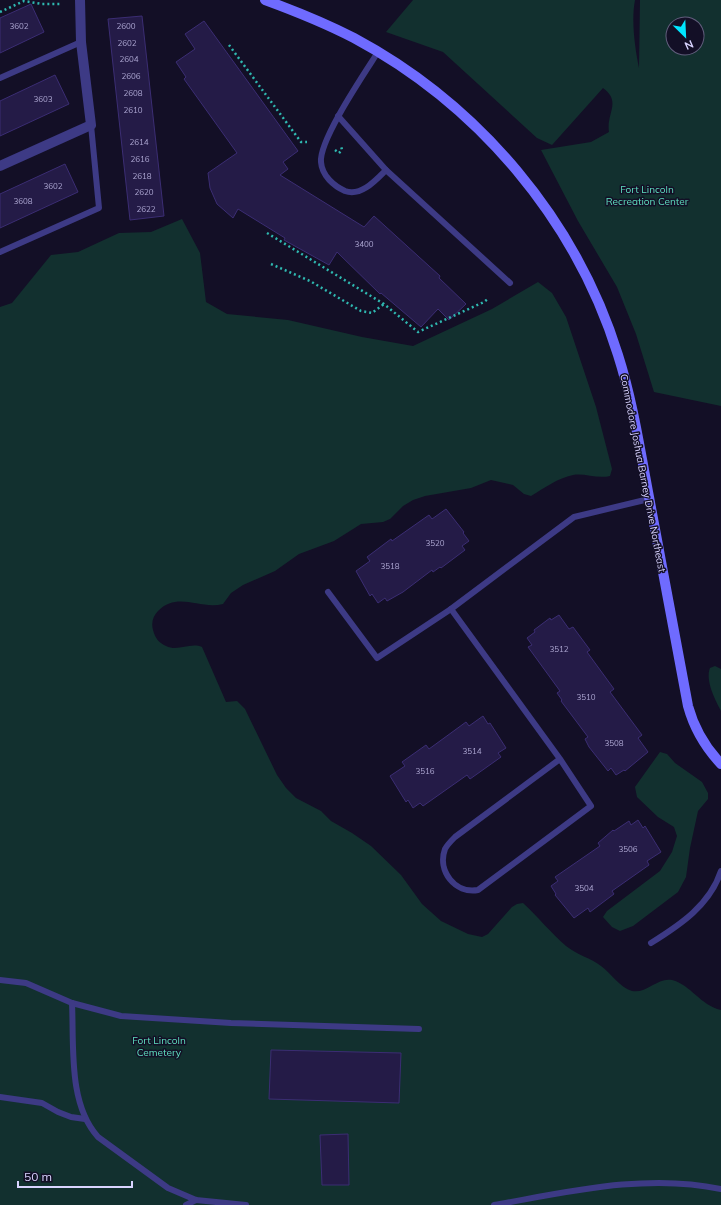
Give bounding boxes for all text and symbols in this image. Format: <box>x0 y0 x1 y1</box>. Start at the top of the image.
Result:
north arrow <box>665 16 705 56</box>
house number: 3602 <box>9 21 29 31</box>
house number: 2600 <box>116 21 136 31</box>
text: N <box>682 37 696 53</box>
house number: 2602 <box>117 38 137 48</box>
house number: 2604 <box>119 54 139 64</box>
house number: 2606 <box>121 71 141 81</box>
house number: 2608 <box>123 88 143 98</box>
house number: 3603 <box>33 94 53 104</box>
house number: 2610 <box>123 105 143 115</box>
house number: 2614 <box>129 137 149 147</box>
house number: 2616 <box>130 154 150 164</box>
house number: 2618 <box>132 171 152 181</box>
house number: 3602 <box>43 181 63 191</box>
park label: Fort Lincoln Recreation Center <box>606 183 689 208</box>
house number: 2620 <box>134 187 154 197</box>
house number: 3608 <box>13 196 33 206</box>
house number: 2622 <box>136 204 156 214</box>
house number: 3400 <box>354 239 374 249</box>
street label: Commodore Joshua Barney Drive Northeast <box>617 373 669 574</box>
house number: 3520 <box>425 538 445 548</box>
house number: 3518 <box>380 561 400 571</box>
house number: 3512 <box>549 644 569 654</box>
house number: 3510 <box>576 692 596 702</box>
house number: 3508 <box>604 738 624 748</box>
house number: 3514 <box>462 746 482 756</box>
house number: 3516 <box>415 766 435 776</box>
house number: 3506 <box>618 844 638 854</box>
house number: 3504 <box>574 883 594 893</box>
park label: Fort Lincoln Cemetery <box>132 1034 186 1059</box>
scale bar <box>18 1163 132 1189</box>
text: 50 m <box>24 1169 52 1184</box>

